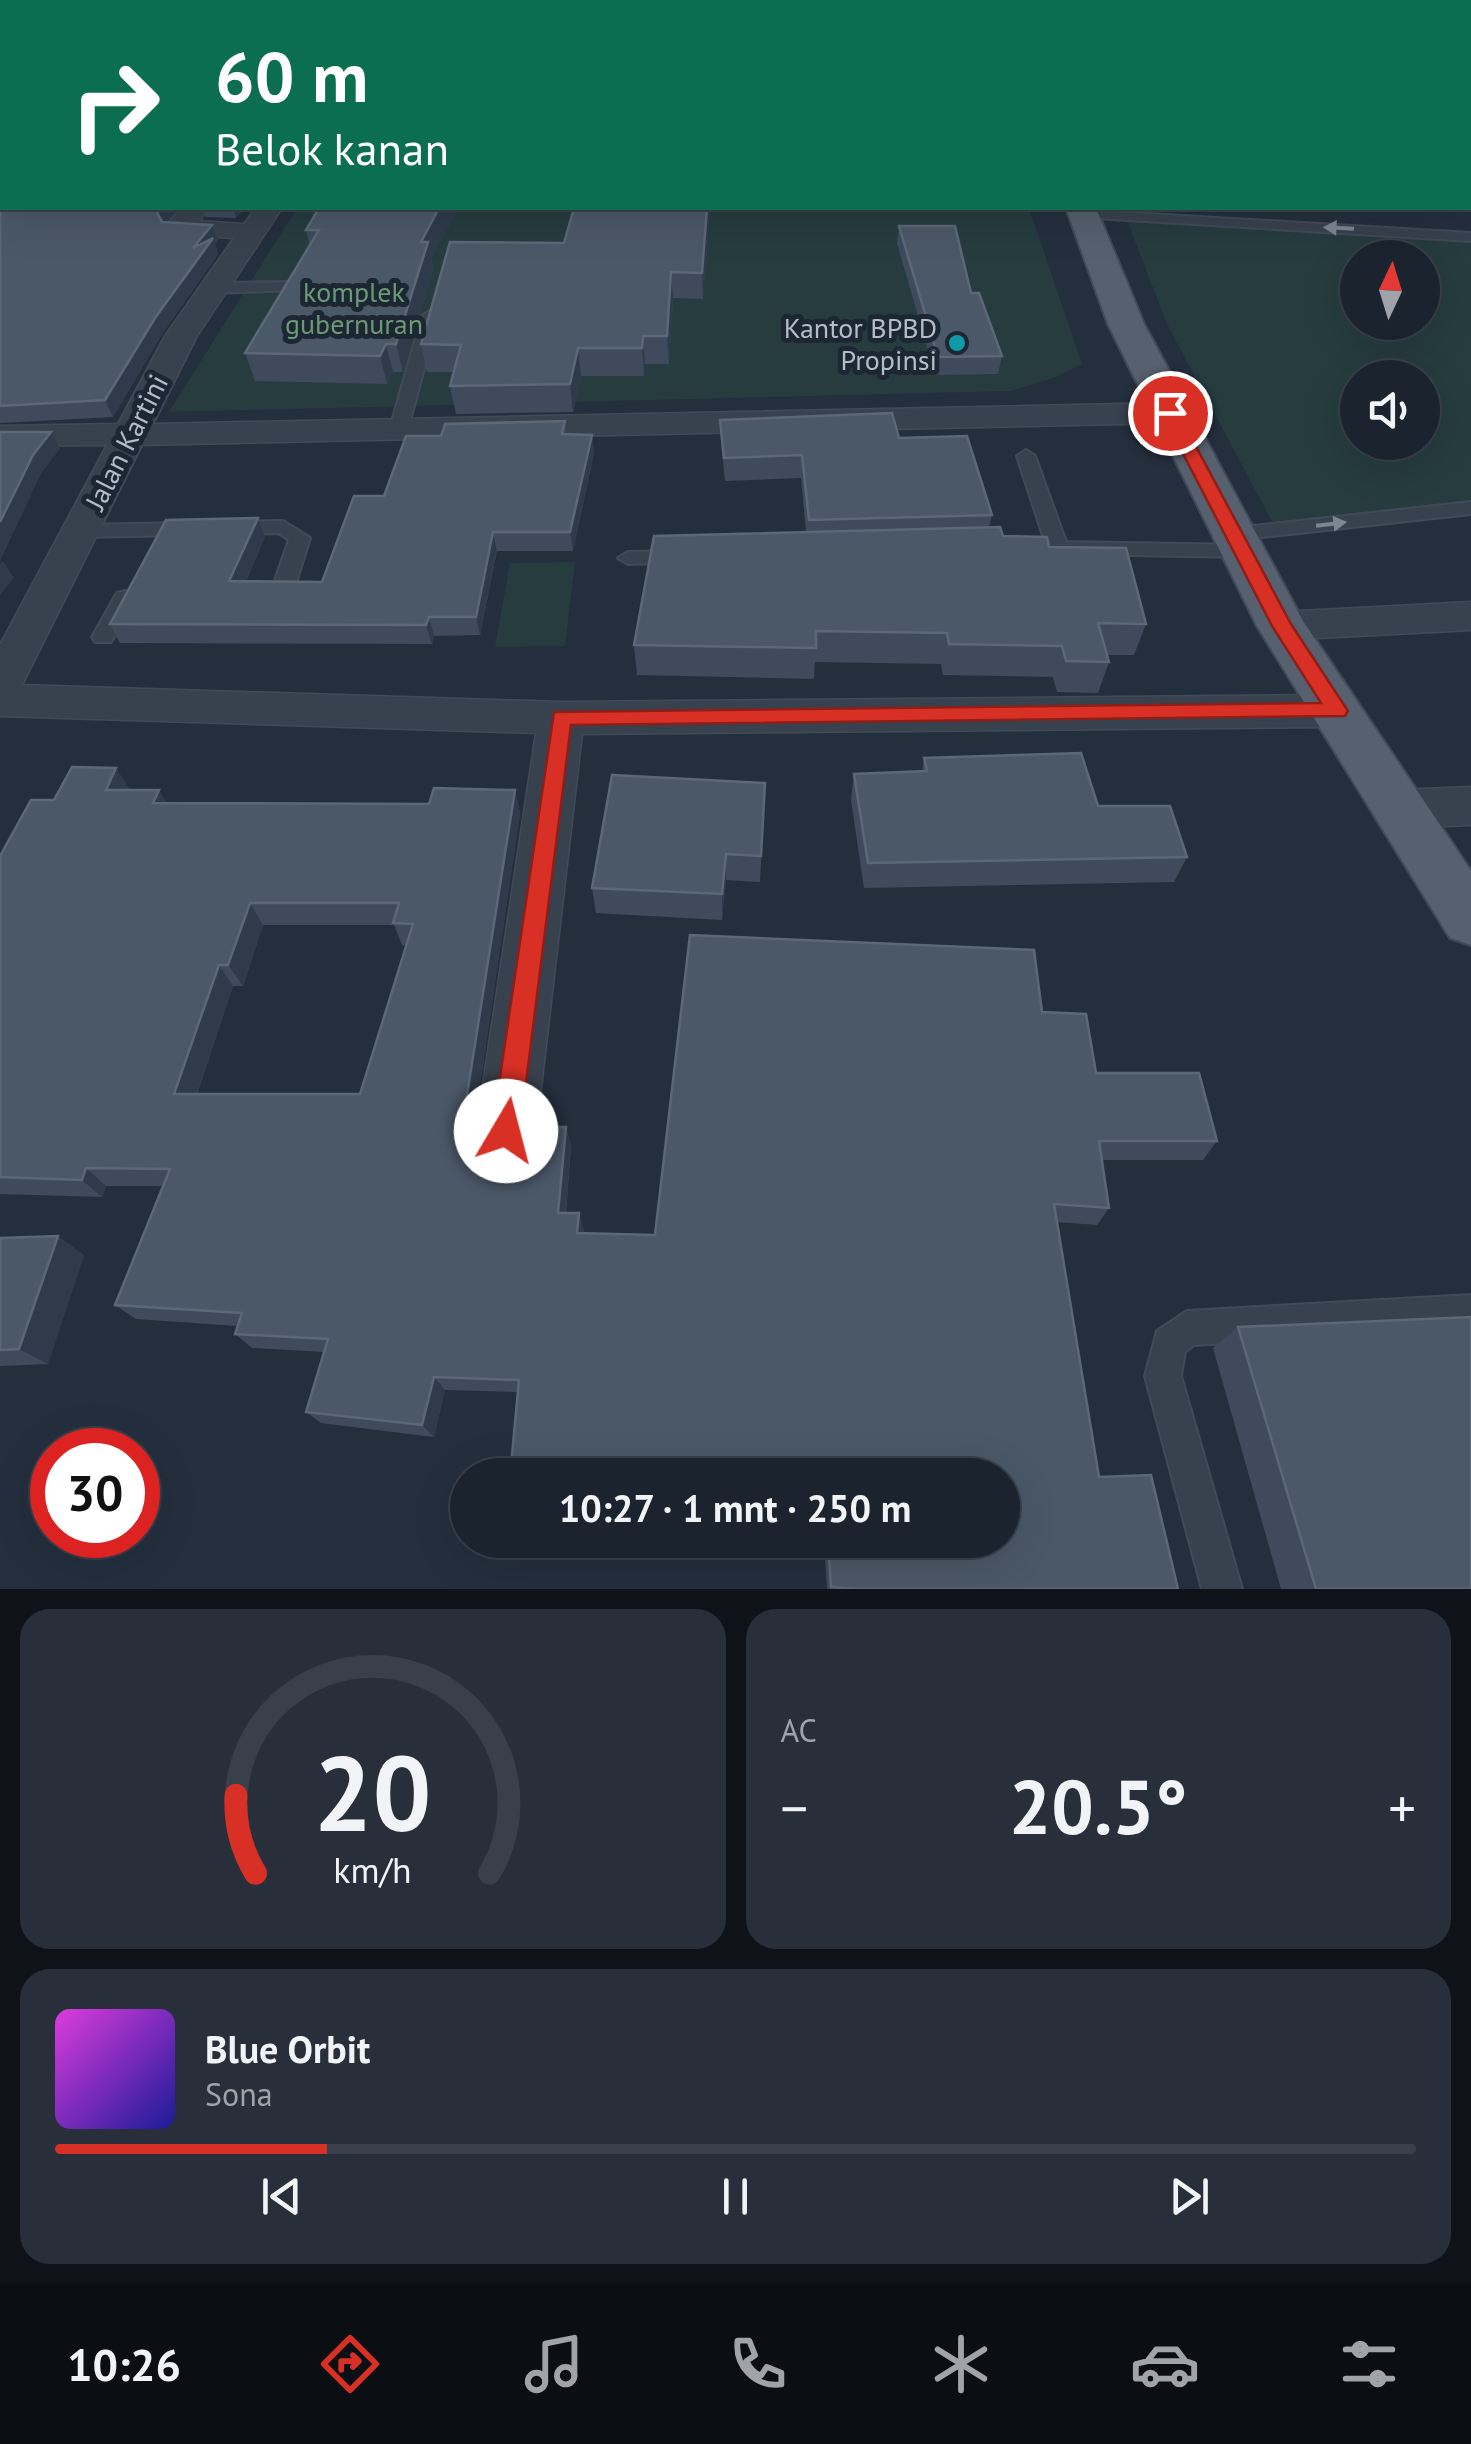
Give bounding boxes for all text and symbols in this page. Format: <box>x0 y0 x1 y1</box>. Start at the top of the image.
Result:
text: 60 m <box>215 31 368 121</box>
icon: right <box>50 40 180 170</box>
text: Belok kanan <box>215 119 449 177</box>
one-way arrow <box>1322 220 1354 236</box>
north arrow <box>1340 240 1440 340</box>
map controls <box>1340 240 1440 460</box>
park label: komplek gubernuran <box>285 273 423 342</box>
place label: Kantor BPBD Propinsi <box>784 309 937 378</box>
marker: Kantor BPBD Propinsi <box>946 332 968 354</box>
button: sound <box>1340 360 1440 460</box>
street label: Jalan Kartini <box>76 368 176 517</box>
pin <box>1128 371 1213 456</box>
icon: arrive <box>1143 386 1198 441</box>
one-way arrow <box>1316 516 1348 532</box>
position arrow <box>454 1079 558 1183</box>
speed limit sign: 30 <box>30 1428 160 1558</box>
text: 10:27 · 1 mnt · 250 m <box>559 1483 911 1532</box>
text: AC <box>781 1709 817 1751</box>
text: 20 <box>314 1725 432 1860</box>
text: 20.5° <box>1009 1758 1188 1855</box>
text: − <box>781 1772 808 1843</box>
text: + <box>1388 1772 1416 1843</box>
text: km/h <box>334 1847 412 1893</box>
text: Blue Orbit <box>205 2024 370 2073</box>
text: Sona <box>205 2073 273 2115</box>
icon: previous <box>254 2169 309 2224</box>
icon: pause <box>708 2169 763 2224</box>
icon: next <box>1162 2169 1217 2224</box>
icon: directions <box>315 2329 385 2399</box>
icon: music <box>519 2329 589 2399</box>
icon: phone <box>723 2329 793 2399</box>
icon: climate <box>926 2329 996 2399</box>
icon: car <box>1130 2329 1200 2399</box>
icon: filters <box>1334 2329 1404 2399</box>
text: 10:26 <box>67 2335 181 2393</box>

